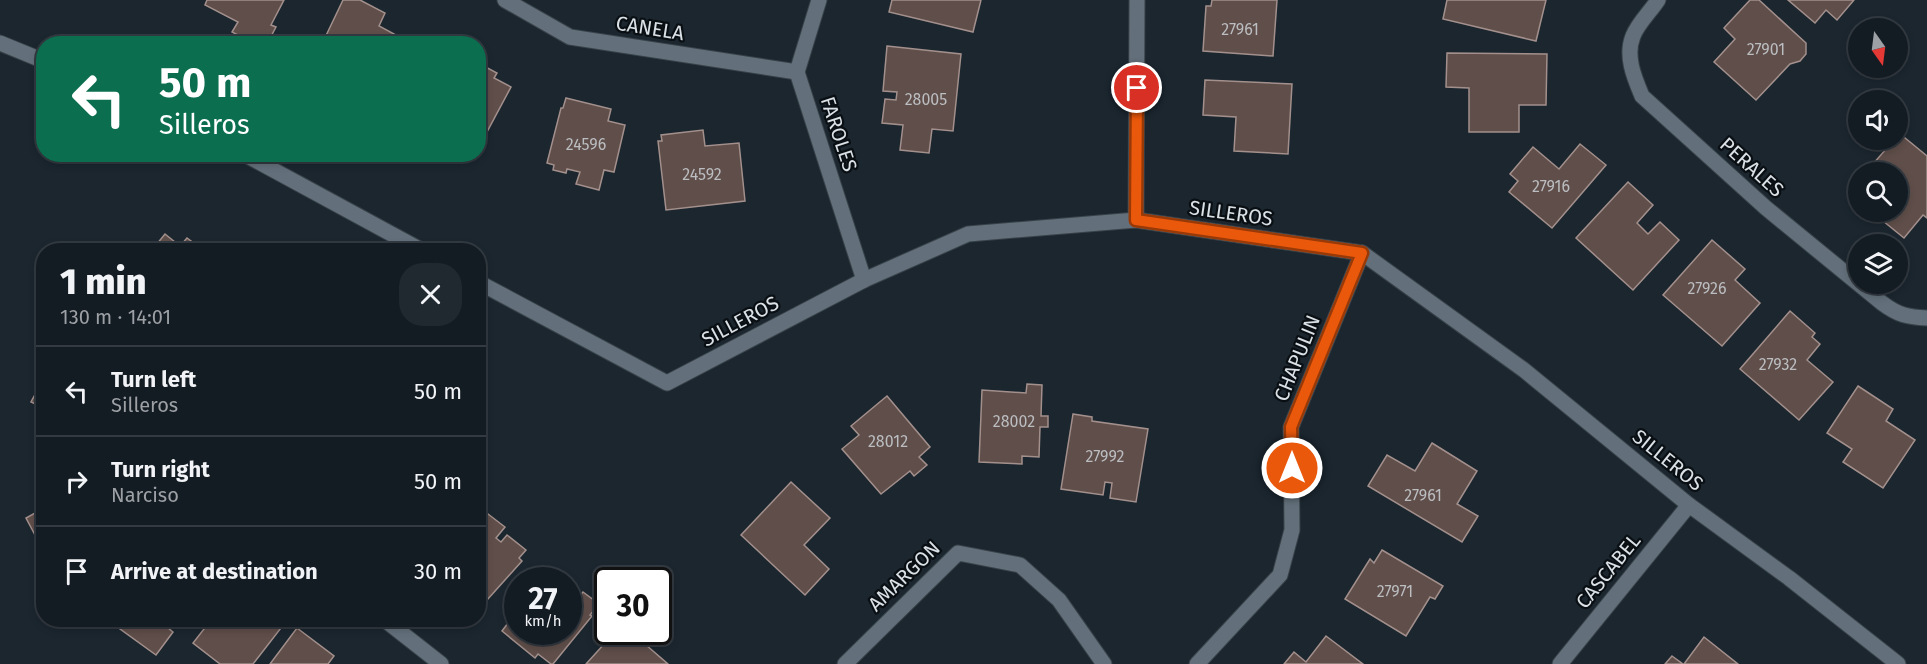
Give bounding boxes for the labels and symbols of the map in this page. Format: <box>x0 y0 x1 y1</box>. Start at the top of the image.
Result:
street label: CANELA <box>614 11 686 45</box>
north arrow <box>1848 18 1908 78</box>
house number: 27961 <box>1221 20 1259 39</box>
house number: 27901 <box>1747 40 1785 59</box>
pin <box>1111 62 1162 113</box>
house number: 28005 <box>905 90 947 109</box>
street label: FAROLES <box>816 93 862 175</box>
street label: PERALES <box>1715 132 1789 202</box>
house number: 24596 <box>566 135 606 154</box>
house number: 24592 <box>682 165 722 184</box>
house number: 27916 <box>1532 177 1570 196</box>
street label: SILLEROS <box>1188 195 1274 231</box>
house number: 27926 <box>1687 279 1727 298</box>
street label: SILLEROS <box>697 291 783 351</box>
street label: CHAPULIN <box>1269 311 1325 405</box>
house number: 27932 <box>1759 355 1797 374</box>
house number: 28002 <box>993 412 1035 431</box>
street label: SILLEROS <box>1628 424 1708 496</box>
house number: 28012 <box>868 432 908 451</box>
position arrow <box>1260 436 1324 500</box>
house number: 27992 <box>1086 447 1125 466</box>
house number: 27961 <box>1404 486 1442 505</box>
street label: CASCABEL <box>1571 529 1645 613</box>
street label: AMARGON <box>863 536 945 616</box>
speed limit sign: 30 <box>594 567 672 645</box>
house number: 27971 <box>1377 582 1413 601</box>

